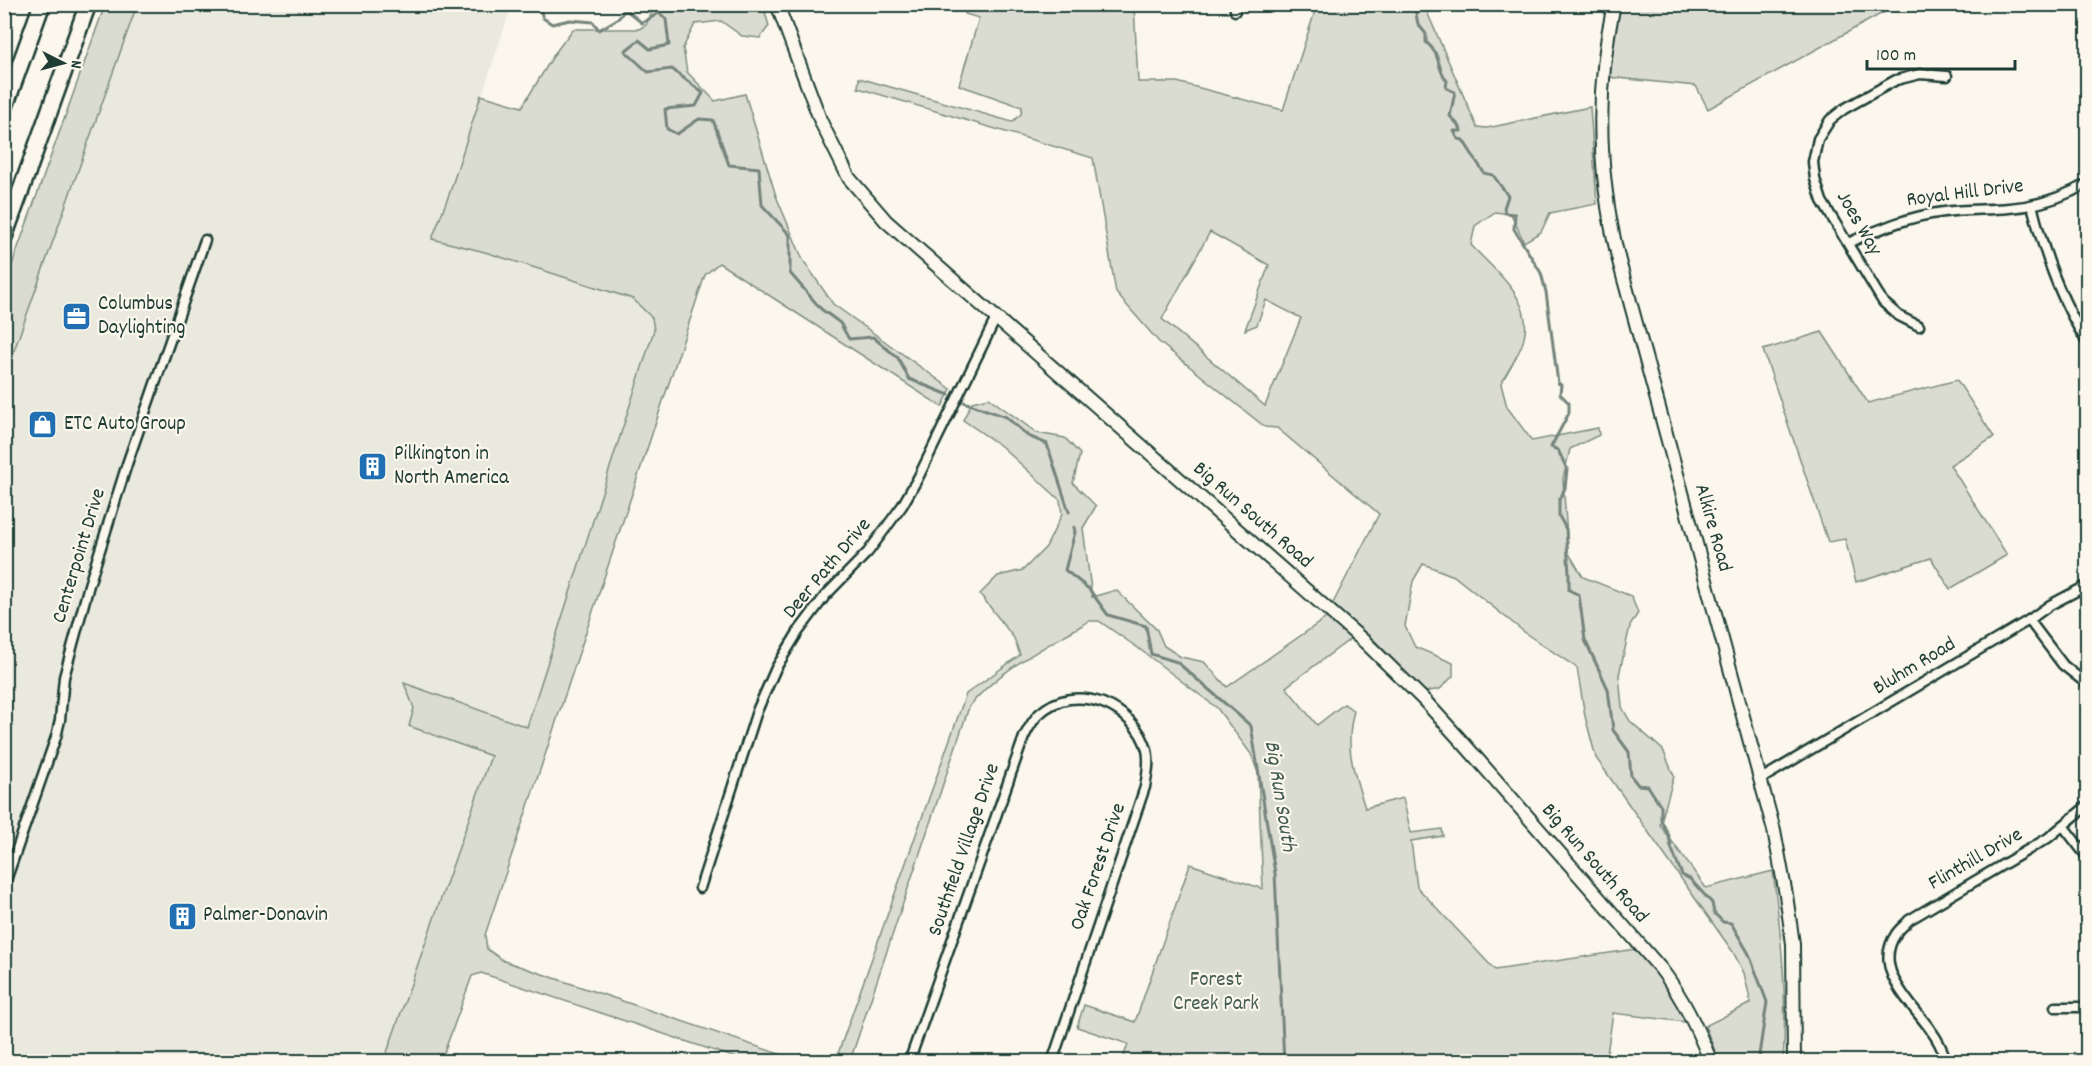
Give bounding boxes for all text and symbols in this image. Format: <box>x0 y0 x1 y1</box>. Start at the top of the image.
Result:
north arrow <box>33 33 93 93</box>
scale bar <box>1867 33 2016 71</box>
text: 100 m <box>1876 44 1916 69</box>
text: N <box>64 59 87 70</box>
street label: Royal Hill Drive <box>1905 172 2025 216</box>
street label: Joes Way <box>1827 186 1889 262</box>
place label: Columbus Daylighting <box>98 290 185 344</box>
office icon: Columbus Daylighting <box>61 301 93 333</box>
shop icon: ETC Auto Group <box>27 409 59 441</box>
place label: ETC Auto Group <box>64 410 186 440</box>
place label: Pilkington in North America <box>394 440 510 494</box>
building icon: Pilkington in North America <box>357 451 389 483</box>
street label: Big Run South Road <box>1185 455 1319 577</box>
street label: Alkire Road <box>1685 481 1739 575</box>
street label: Centerpoint Drive <box>45 485 115 627</box>
street label: Deer Path Drive <box>777 512 879 626</box>
street label: Bluhm Road <box>1868 630 1962 704</box>
water label: Big Run South <box>1255 738 1303 854</box>
street label: Southfield Village Drive <box>921 759 1009 941</box>
street label: Big Run South Road <box>1533 797 1655 931</box>
street label: Oak Forest Drive <box>1063 799 1135 935</box>
street label: Flinthill Drive <box>1923 821 2029 899</box>
building icon: Palmer-Donavin <box>166 900 198 932</box>
place label: Palmer-Donavin <box>203 901 328 931</box>
park label: Forest Creek Park <box>1173 966 1259 1020</box>

